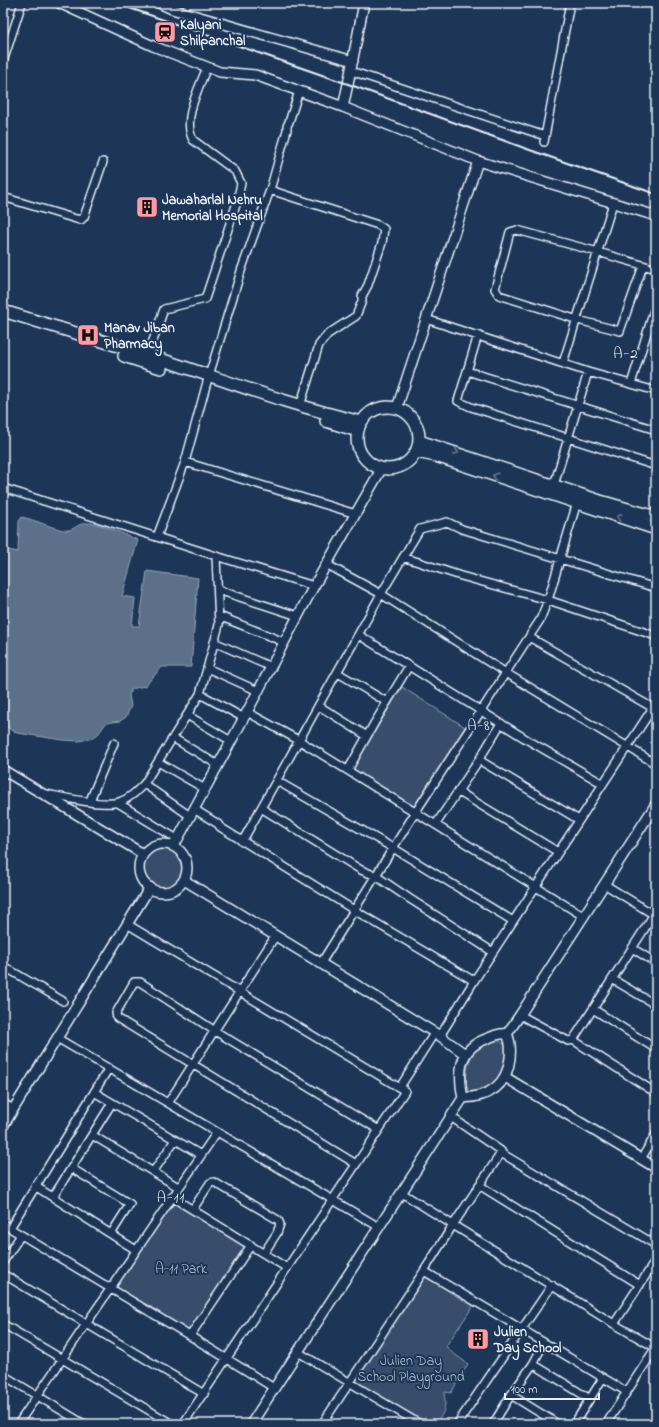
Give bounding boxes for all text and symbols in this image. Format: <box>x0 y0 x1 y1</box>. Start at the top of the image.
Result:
place label: Kalyani Shilpanchal <box>180 15 246 52</box>
station icon: Kalyani Shilpanchal <box>152 19 178 45</box>
place label: Jawaharlal Nehru Memorial Hospital <box>162 190 263 227</box>
building icon: Jawaharlal Nehru Memorial Hospital <box>134 194 160 220</box>
place label: Manav Jiban Pharmacy <box>104 318 175 357</box>
hospital icon: Manav Jiban Pharmacy <box>75 322 101 348</box>
district label: A-2 <box>613 343 639 365</box>
one-way arrow <box>453 448 460 456</box>
one-way arrow <box>492 472 499 481</box>
one-way arrow <box>615 513 622 522</box>
district label: A-8 <box>467 715 491 737</box>
district label: A-11 <box>157 1187 185 1209</box>
park label: A-11 Park <box>155 1259 208 1280</box>
place label: Julien Day School <box>493 1322 562 1361</box>
building icon: Julien Day School <box>465 1326 491 1352</box>
park label: Julien Day School Playground <box>357 1351 465 1389</box>
scale bar <box>505 1375 599 1401</box>
text: 100 m <box>511 1381 538 1399</box>

